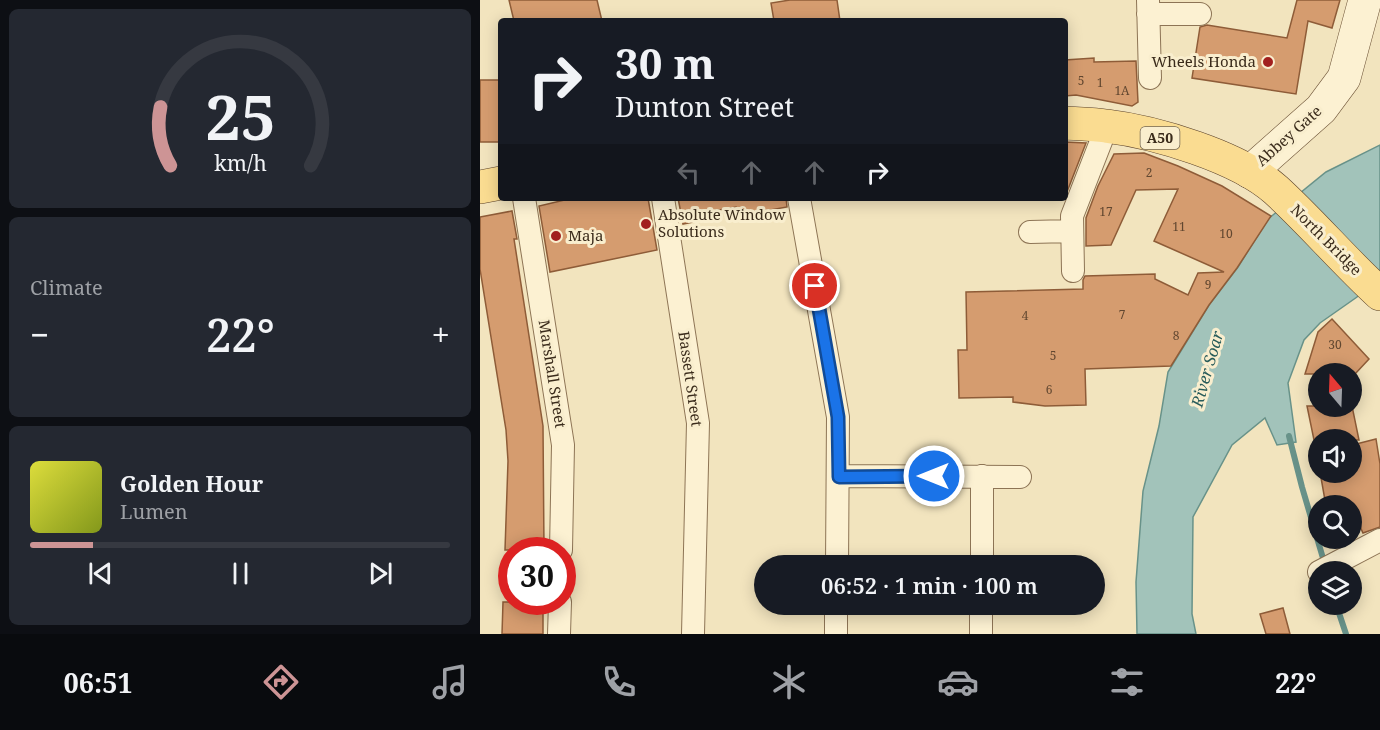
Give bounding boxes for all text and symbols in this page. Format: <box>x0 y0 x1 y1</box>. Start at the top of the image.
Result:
text: 30 m <box>615 34 715 91</box>
icon: right <box>516 42 594 120</box>
place label: Wheels Honda <box>1152 51 1256 71</box>
marker: Wheels Honda <box>1261 55 1275 69</box>
house number: 5 <box>1078 72 1084 89</box>
text: 25 <box>205 73 275 158</box>
house number: 1 <box>1097 74 1103 91</box>
house number: 1A <box>1114 82 1130 99</box>
text: Dunton Street <box>615 88 794 125</box>
street label: Abbey Gate <box>1251 100 1325 170</box>
road number: A50 <box>1140 127 1180 149</box>
text: km/h <box>214 148 267 177</box>
icon: left <box>672 156 705 189</box>
icon: ahead <box>735 156 768 189</box>
icon: ahead <box>798 156 831 189</box>
icon: right <box>861 156 894 189</box>
house number: 2 <box>1146 164 1152 181</box>
street label: North Bridge <box>1287 199 1367 279</box>
house number: 17 <box>1099 203 1113 220</box>
place label: Absolute Window Solutions <box>658 204 786 241</box>
marker: Absolute Window Solutions <box>639 217 653 231</box>
house number: 11 <box>1172 218 1186 235</box>
place label: Maja <box>568 225 603 245</box>
house number: 10 <box>1219 225 1233 242</box>
marker: Maja <box>549 229 563 243</box>
pin <box>789 260 840 311</box>
icon: arrive <box>798 269 831 302</box>
text: Climate <box>30 274 103 301</box>
house number: 9 <box>1205 276 1211 293</box>
text: 22° <box>206 304 275 365</box>
house number: 7 <box>1119 306 1126 323</box>
house number: 4 <box>1022 307 1029 324</box>
text: − <box>30 312 49 357</box>
text: + <box>432 312 450 357</box>
street label: Marshall Street <box>535 318 571 429</box>
house number: 8 <box>1173 327 1180 344</box>
water label: River Soar <box>1185 328 1229 411</box>
street label: Bassett Street <box>674 330 708 428</box>
house number: 30 <box>1328 336 1342 353</box>
house number: 5 <box>1050 347 1056 364</box>
north arrow <box>1308 363 1362 417</box>
map controls <box>1308 363 1362 615</box>
house number: 6 <box>1046 381 1053 398</box>
button: sound <box>1308 429 1362 483</box>
position arrow <box>902 444 966 508</box>
text: Golden Hour <box>120 468 263 498</box>
button: search <box>1308 495 1362 549</box>
text: Lumen <box>120 498 188 525</box>
speed limit sign: 30 <box>498 537 576 615</box>
icon: previous <box>84 557 117 590</box>
icon: pause <box>224 557 257 590</box>
icon: next <box>364 557 397 590</box>
button: layers <box>1308 561 1362 615</box>
text: 06:52 · 1 min · 100 m <box>821 570 1038 600</box>
icon: directions <box>260 661 302 703</box>
icon: music <box>429 661 471 703</box>
icon: phone <box>598 661 640 703</box>
icon: climate <box>768 661 810 703</box>
icon: car <box>937 661 979 703</box>
icon: filters <box>1106 661 1148 703</box>
text: 06:51 <box>64 664 133 701</box>
text: 22° <box>1275 664 1316 701</box>

